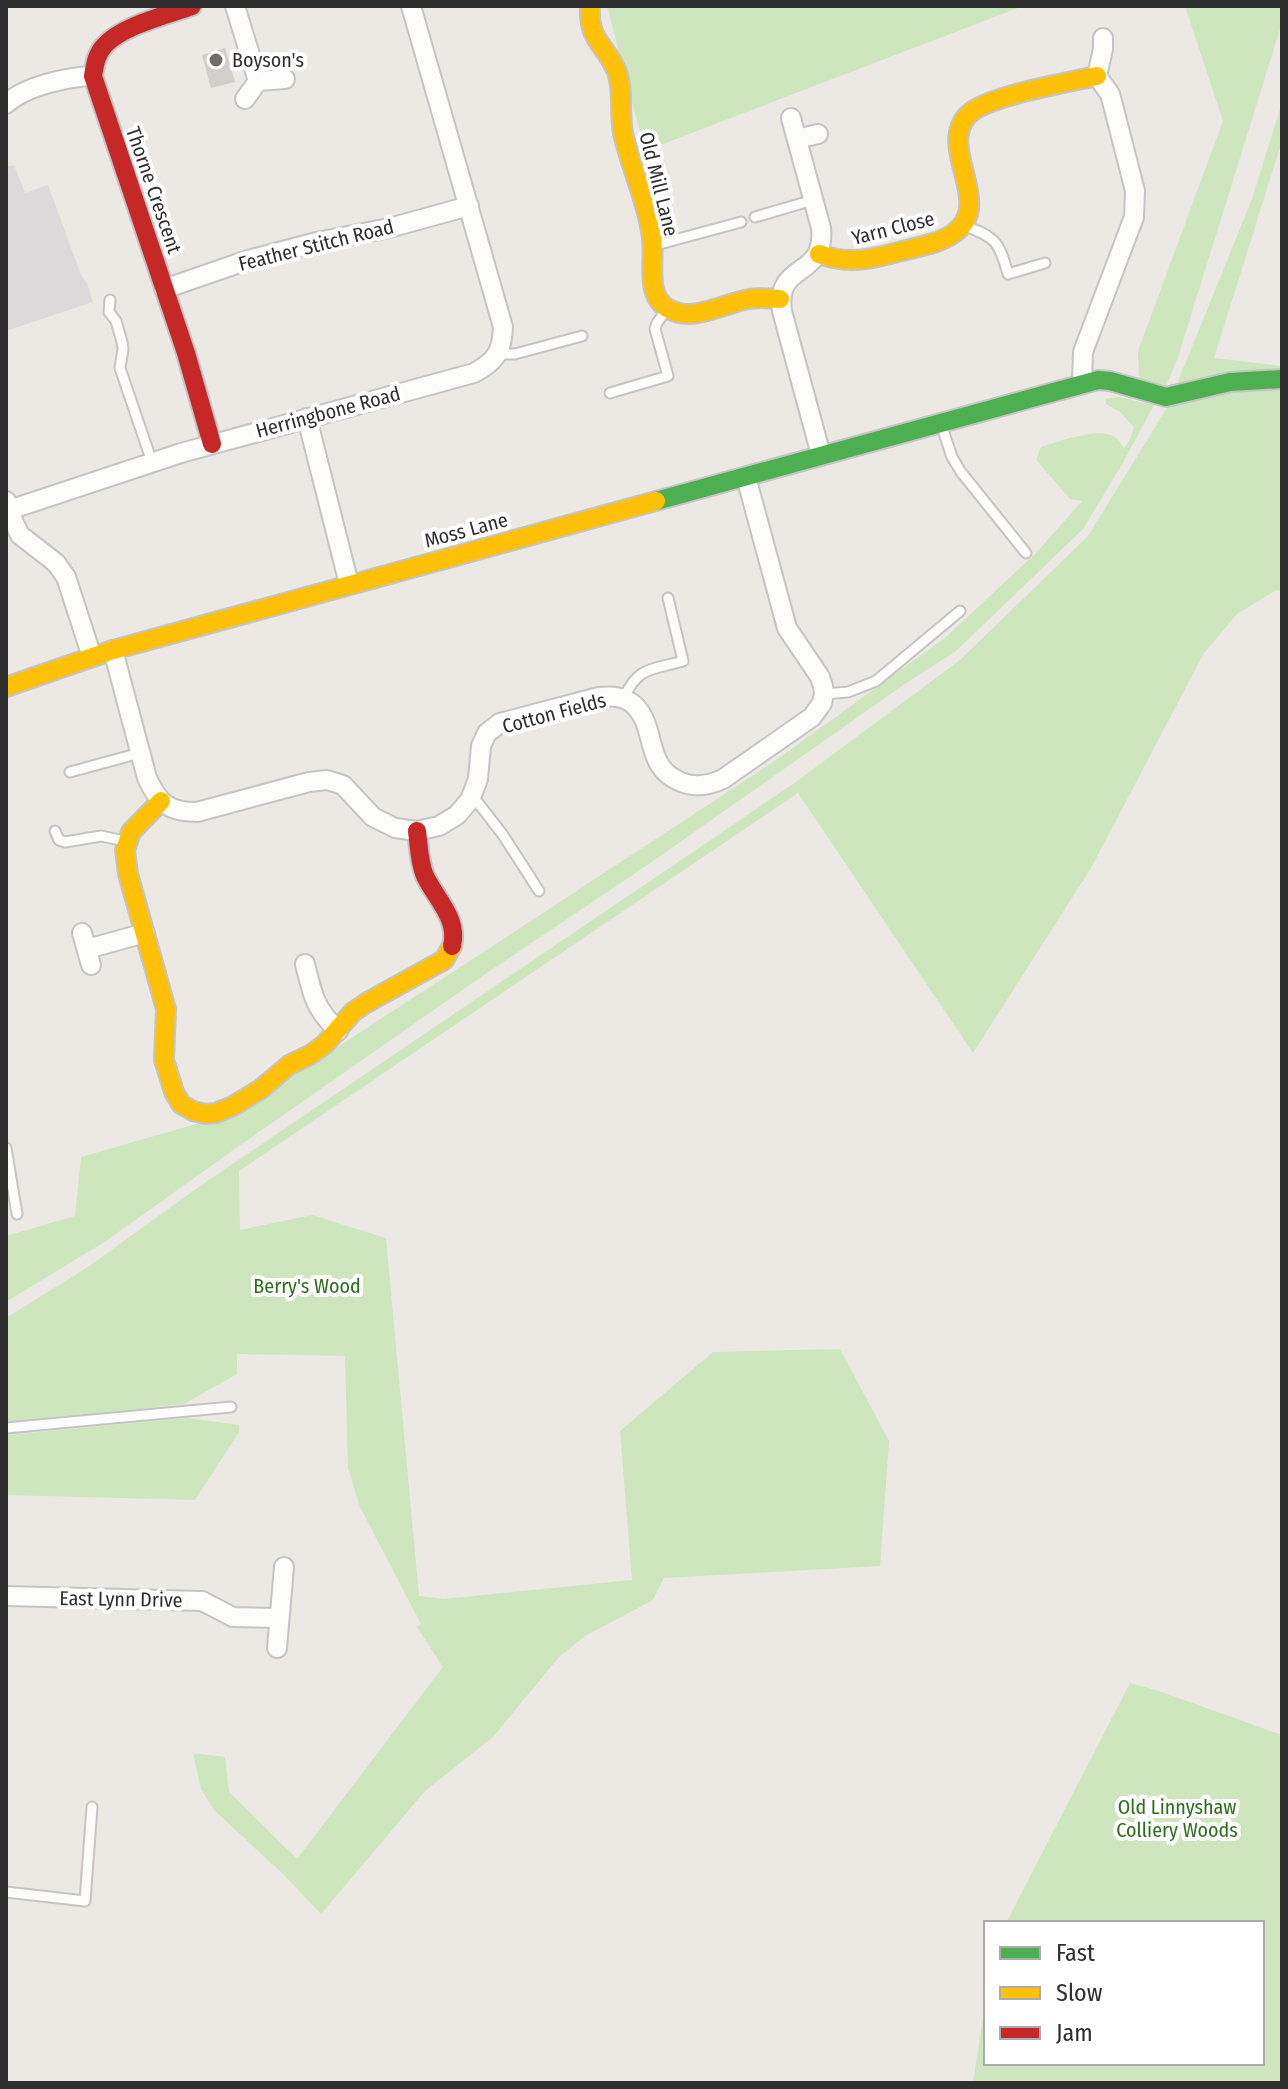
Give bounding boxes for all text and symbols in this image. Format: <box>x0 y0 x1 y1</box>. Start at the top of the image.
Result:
place label: Boyson's <box>232 48 304 72</box>
marker: Boyson's <box>207 51 225 69</box>
street label: Thorne Crescent <box>121 124 187 257</box>
street label: Old Mill Lane <box>634 129 684 239</box>
street label: Yarn Close <box>849 206 937 250</box>
street label: Feather Stitch Road <box>236 214 396 276</box>
street label: Herringbone Road <box>253 381 403 443</box>
street label: Moss Lane <box>422 507 510 553</box>
street label: Cotton Fields <box>500 688 608 738</box>
park label: Berry's Wood <box>253 1274 361 1298</box>
street label: East Lynn Drive <box>59 1586 183 1612</box>
park label: Old Linnyshaw Colliery Woods <box>1116 1795 1238 1842</box>
legend <box>984 1921 1264 2065</box>
text: Fast <box>1056 1939 1095 1967</box>
text: Slow <box>1056 1979 1103 2007</box>
text: Jam <box>1056 2019 1093 2047</box>

